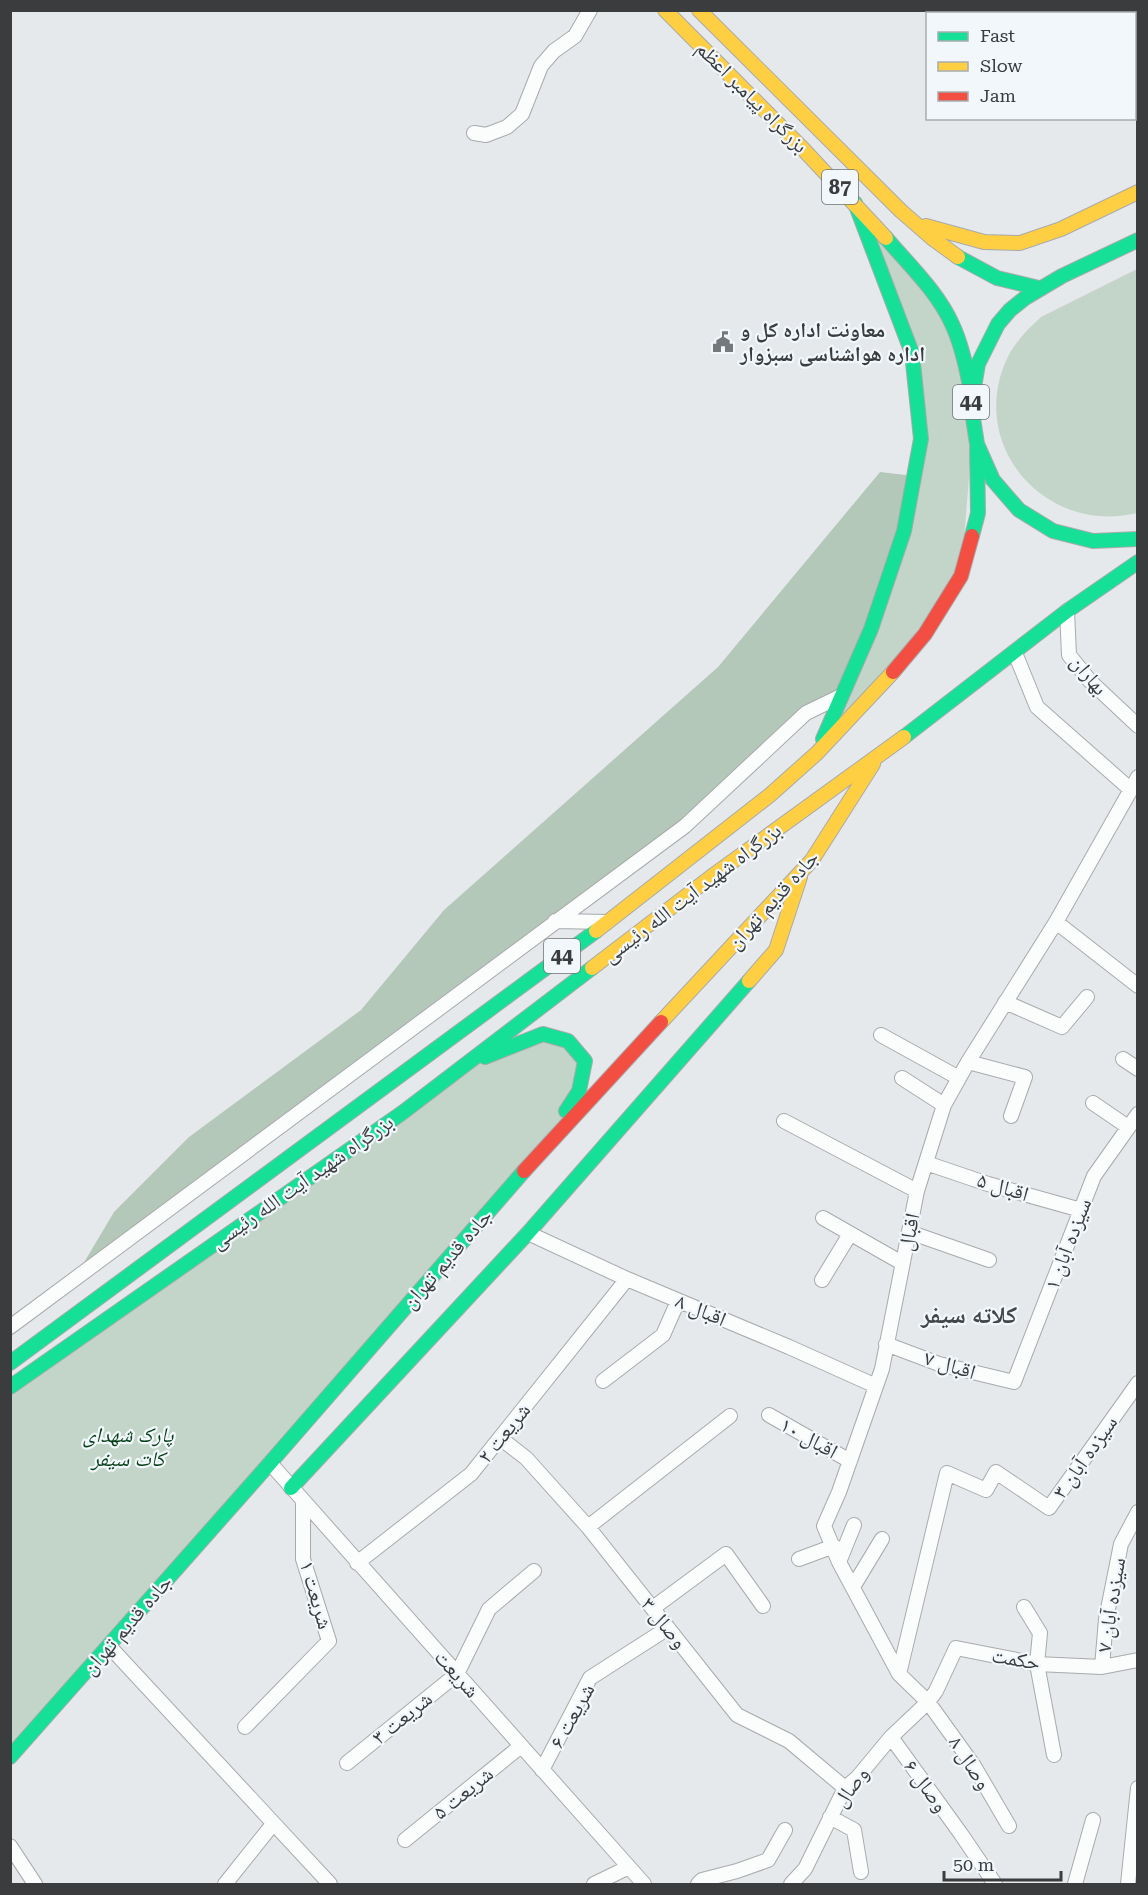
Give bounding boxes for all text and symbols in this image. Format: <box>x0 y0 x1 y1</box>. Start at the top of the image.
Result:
legend <box>926 12 1136 120</box>
text: Fast <box>980 25 1015 46</box>
street label: بزرگراه پیامبر اعظم <box>690 36 813 159</box>
text: Slow <box>980 55 1022 76</box>
text: Jam <box>980 85 1016 106</box>
road number: 87 <box>822 170 858 204</box>
place label: معاونت اداره کل و اداره هواشناسی سبزوار <box>739 318 925 367</box>
public building icon: معاونت اداره کل و اداره هواشناسی سبزوار <box>711 330 735 354</box>
road number: 44 <box>953 385 989 419</box>
street label: بهاران <box>1066 650 1112 700</box>
street label: بزرگراه شهید آیت الله رئیسی <box>598 818 786 969</box>
street label: جاده قدیم تهران <box>722 846 825 956</box>
road number: 44 <box>544 939 580 973</box>
street label: بزرگراه شهید آیت الله رئیسی <box>206 1110 398 1255</box>
street label: اقبال ۵ <box>974 1168 1032 1206</box>
street label: سیزده آبان ۱ <box>1040 1195 1096 1293</box>
street label: جاده قدیم تهران <box>397 1204 498 1315</box>
street label: اقبال <box>893 1211 925 1253</box>
street label: اقبال ۸ <box>672 1289 730 1331</box>
district label: کلاته سیفر <box>920 1301 1017 1329</box>
street label: اقبال ۷ <box>921 1346 979 1384</box>
street label: شریعت ۲ <box>473 1398 535 1468</box>
street label: سیزده آبان ۳ <box>1048 1411 1122 1503</box>
street label: اقبال ۱۰ <box>776 1412 842 1464</box>
park label: پارک شهدای کات سیفر <box>83 1423 174 1471</box>
street label: سیزده آبان ۷ <box>1092 1556 1130 1654</box>
street label: شریعت ۱ <box>295 1558 337 1632</box>
street label: جاده قدیم تهران <box>77 1570 178 1681</box>
street label: وصال ۳ <box>636 1593 692 1653</box>
street label: حکمت <box>990 1643 1042 1675</box>
street label: شریعت <box>430 1645 484 1703</box>
street label: شریعت ۶ <box>545 1680 599 1752</box>
street label: شریعت ۳ <box>367 1687 437 1749</box>
street label: وصال ۸ <box>944 1732 996 1794</box>
street label: وصال ۶ <box>899 1755 953 1817</box>
street label: شریعت ۵ <box>428 1762 498 1824</box>
street label: وصال <box>828 1762 874 1812</box>
scale bar <box>944 1844 1061 1882</box>
text: 50 m <box>953 1854 994 1875</box>

